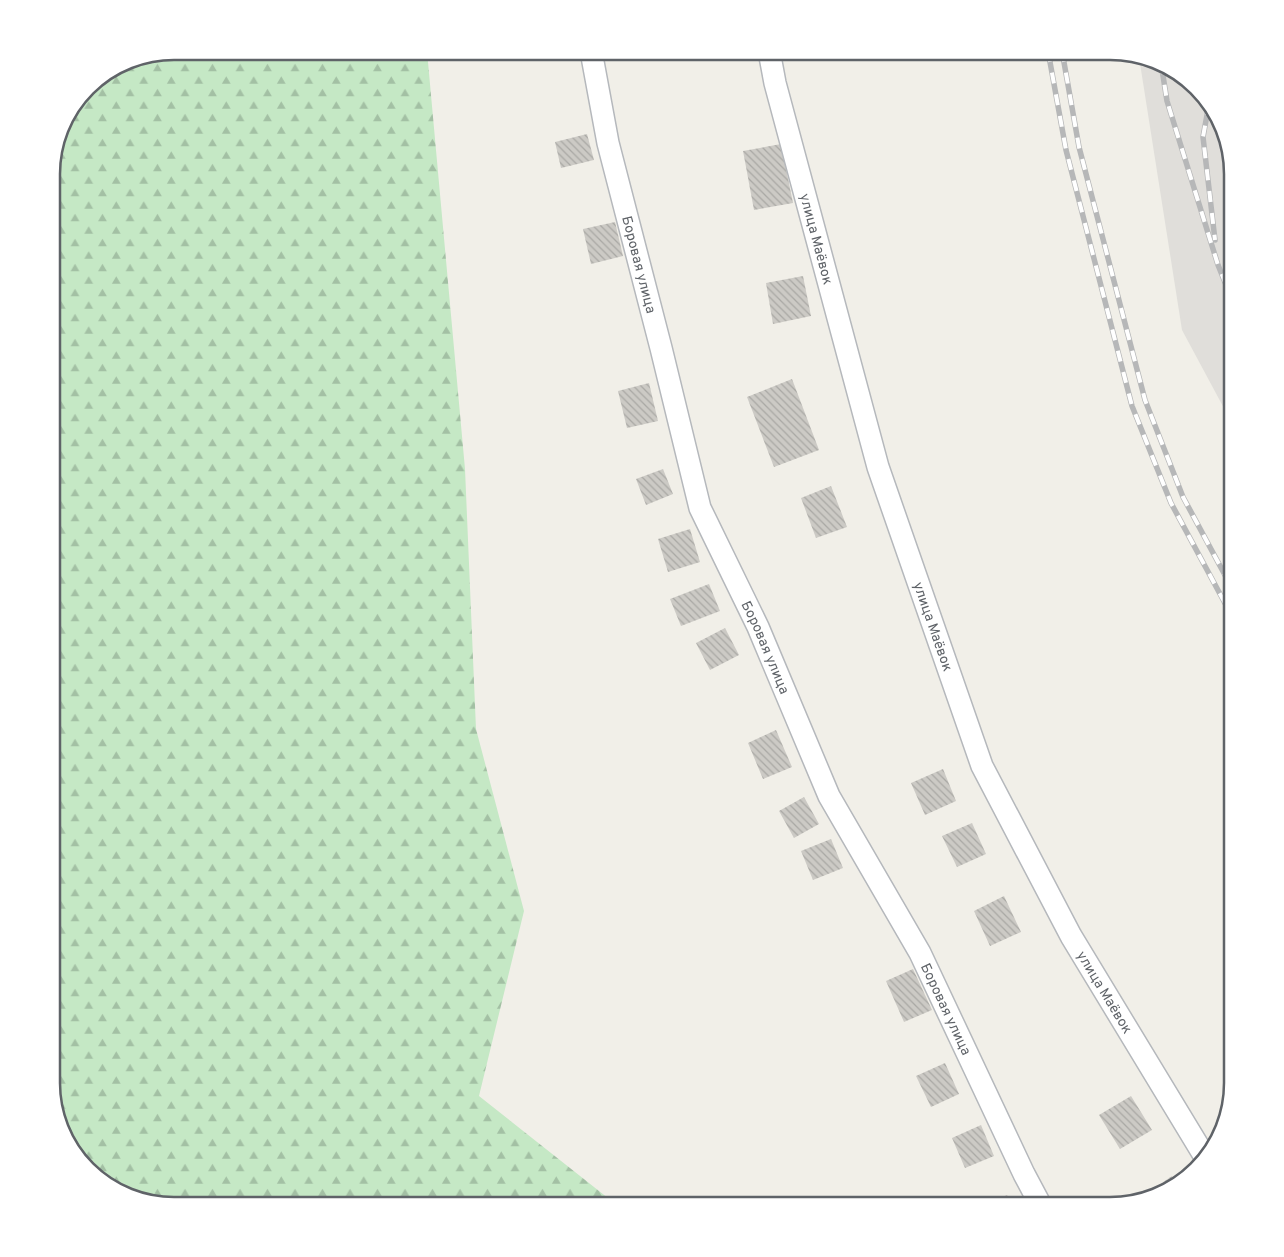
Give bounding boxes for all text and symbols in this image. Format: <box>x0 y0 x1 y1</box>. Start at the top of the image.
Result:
street label: улица Маёвок <box>795 192 836 287</box>
street label: Боровая улица <box>617 214 659 315</box>
street label: улица Маёвок <box>909 580 955 674</box>
street label: Боровая улица <box>737 598 792 697</box>
street label: улица Маёвок <box>1072 948 1135 1037</box>
street label: Боровая улица <box>916 961 974 1058</box>

